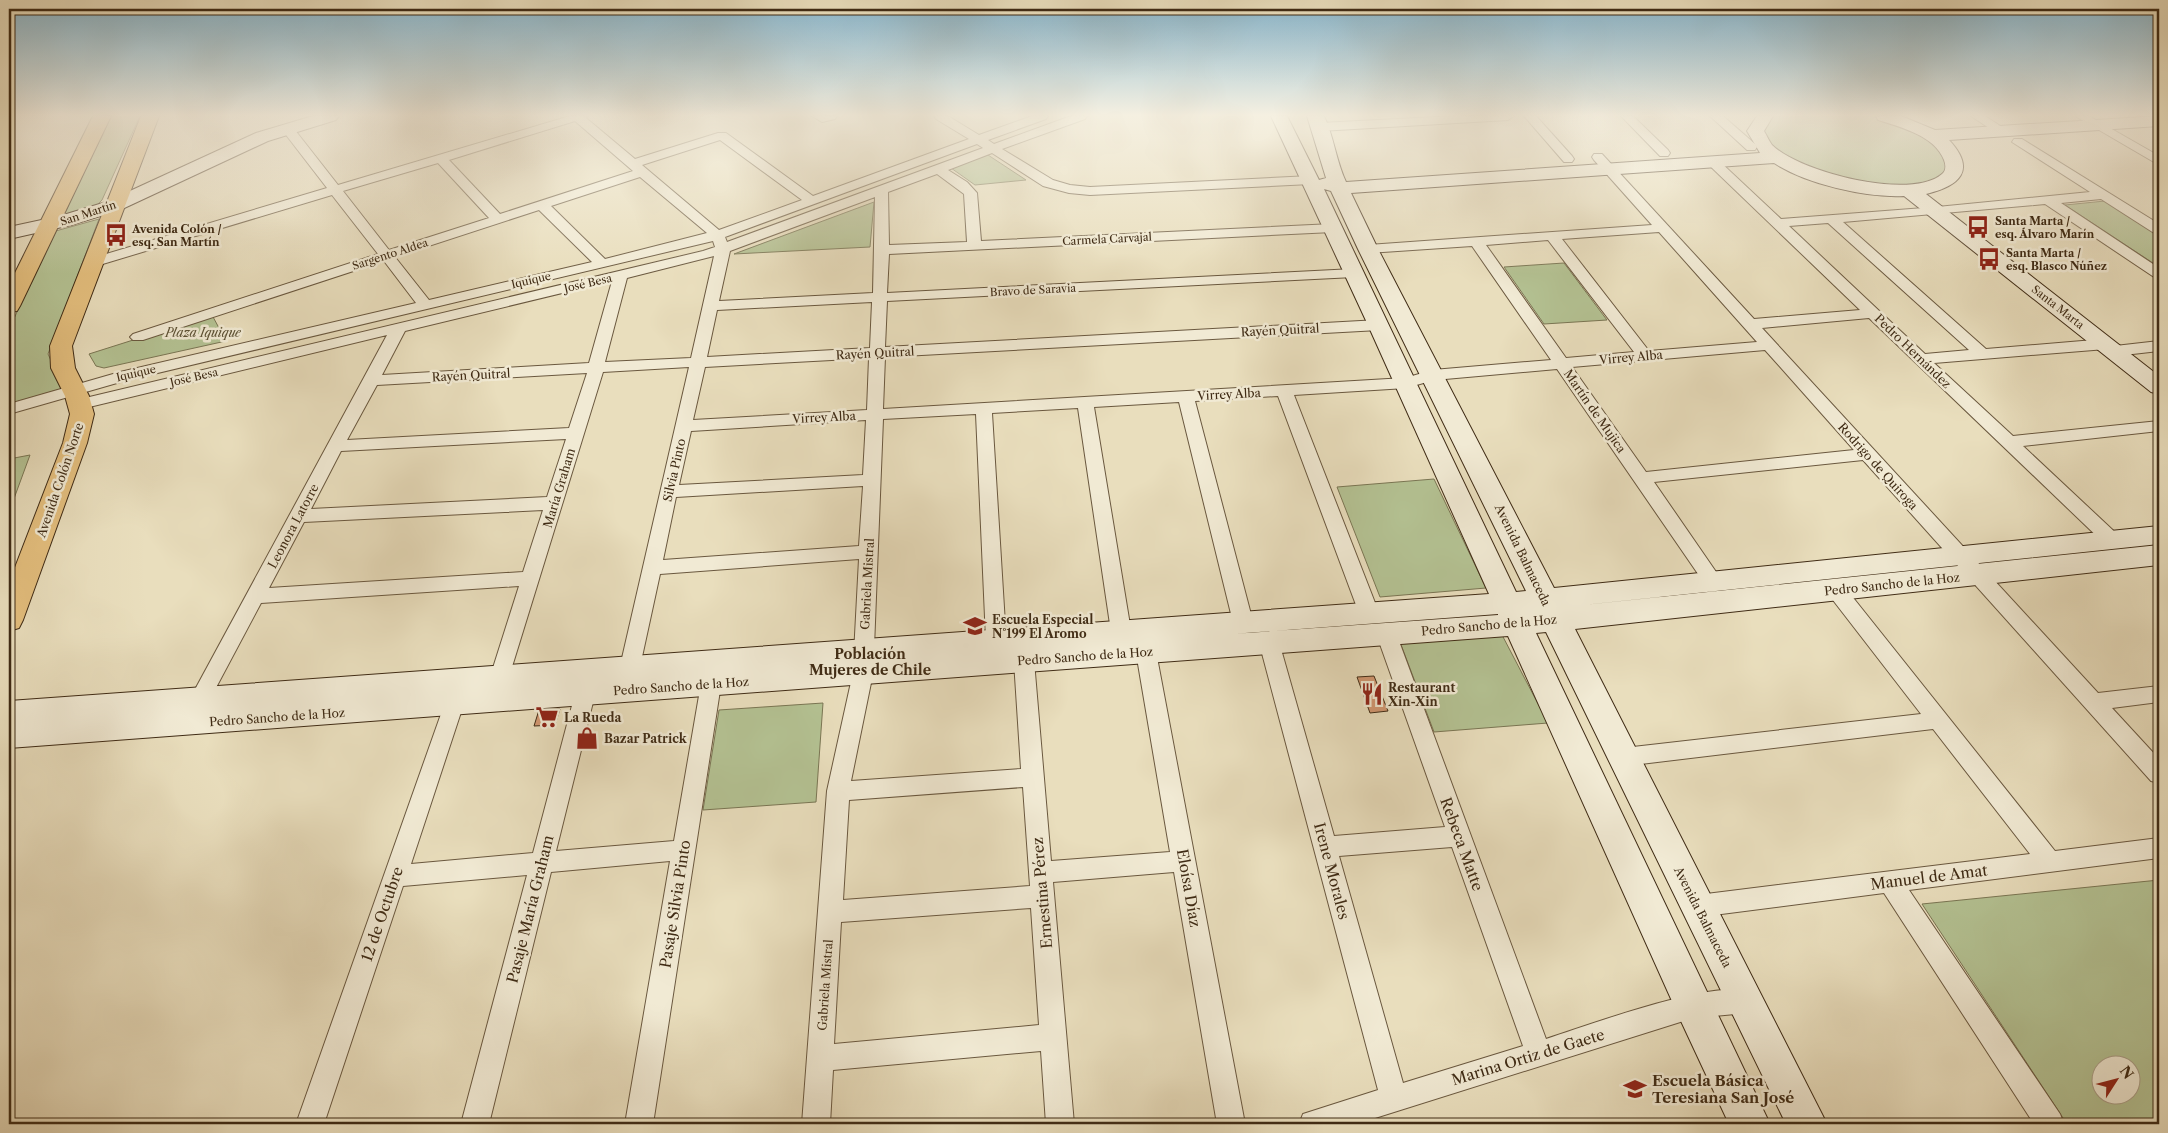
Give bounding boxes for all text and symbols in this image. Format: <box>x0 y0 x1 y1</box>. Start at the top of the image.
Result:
street label: San Martín <box>58 197 118 229</box>
bus stop icon: Santa Marta / esq. Álvaro Marín <box>1965 214 1991 240</box>
place label: Santa Marta / esq. Álvaro Marín <box>1995 214 2095 241</box>
bus stop icon: Avenida Colón / esq. San Martín <box>103 222 129 248</box>
place label: Avenida Colón / esq. San Martín <box>131 222 222 249</box>
street label: Carmela Carvajal <box>1062 230 1153 248</box>
street label: Sargento Aldea <box>350 235 430 273</box>
bus stop icon: Santa Marta / esq. Blasco Núñez <box>1976 246 2002 272</box>
place label: Santa Marta / esq. Blasco Núñez <box>2006 246 2107 273</box>
street label: Iquique <box>510 269 552 291</box>
street label: José Besa <box>561 271 614 296</box>
street label: Bravo de Saravia <box>989 281 1077 299</box>
street label: Santa Marta <box>2029 282 2087 332</box>
street label: Pedro Hernández <box>1872 311 1954 391</box>
street label: Rayén Quitral <box>1240 320 1320 340</box>
park label: Plaza Iquique <box>164 325 242 340</box>
street label: Rayén Quitral <box>835 343 915 363</box>
street label: Virrey Alba <box>1598 347 1664 367</box>
street label: Iquique <box>115 362 157 384</box>
street label: José Besa <box>167 365 220 390</box>
street label: Rayén Quitral <box>431 365 511 385</box>
street label: Martín de Mujica <box>1561 366 1630 456</box>
street label: Virrey Alba <box>1196 385 1262 403</box>
street label: Virrey Alba <box>791 408 857 426</box>
street label: Rodrigo de Quiroga <box>1835 419 1921 513</box>
street label: Avenida Colón Norte <box>33 421 87 540</box>
street label: Silvia Pinto <box>659 437 689 503</box>
street label: María Graham <box>540 446 578 530</box>
street label: Leonora Latorre <box>264 481 322 571</box>
street label: Avenida Balmaceda <box>1491 501 1554 609</box>
street label: Gabriela Mistral <box>857 537 877 630</box>
street label: Pedro Sancho de la Hoz <box>1824 569 1960 599</box>
place label: Escuela Especial N°199 El Aromo <box>992 612 1094 641</box>
street label: Pedro Sancho de la Hoz <box>1421 612 1557 638</box>
school or university icon: Escuela Especial N°199 El Aromo <box>962 613 988 639</box>
street label: Pedro Sancho de la Hoz <box>1017 644 1153 668</box>
district label: Población Mujeres de Chile <box>809 645 931 679</box>
street label: Pedro Sancho de la Hoz <box>613 674 749 698</box>
place label: Restaurant Xin-Xin <box>1387 680 1455 709</box>
restaurant icon: Restaurant Xin-Xin <box>1359 681 1385 707</box>
supermarket icon: La Rueda <box>534 704 560 730</box>
street label: Pedro Sancho de la Hoz <box>209 705 345 729</box>
place label: La Rueda <box>564 710 622 725</box>
shop icon: Bazar Patrick <box>574 725 600 751</box>
place label: Bazar Patrick <box>604 731 688 746</box>
street label: Rebeca Matte <box>1436 795 1488 893</box>
street label: Irene Morales <box>1310 820 1354 922</box>
street label: Pasaje María Graham <box>502 833 558 985</box>
street label: Ernestina Pérez <box>1028 836 1056 950</box>
street label: Pasaje Silvia Pinto <box>656 839 694 969</box>
street label: Eloísa Díaz <box>1173 847 1205 929</box>
street label: Manuel de Amat <box>1869 860 1989 894</box>
street label: Avenida Balmaceda <box>1671 863 1735 971</box>
street label: 12 de Octubre <box>357 864 407 964</box>
street label: Gabriela Mistral <box>814 938 836 1031</box>
street label: Marina Ortiz de Gaete <box>1449 1025 1607 1089</box>
north arrow <box>2090 1056 2140 1106</box>
text: N <box>2116 1062 2137 1083</box>
place label: Escuela Básica Teresiana San José <box>1652 1071 1794 1107</box>
school or university icon: Escuela Básica Teresiana San José <box>1622 1076 1648 1102</box>

